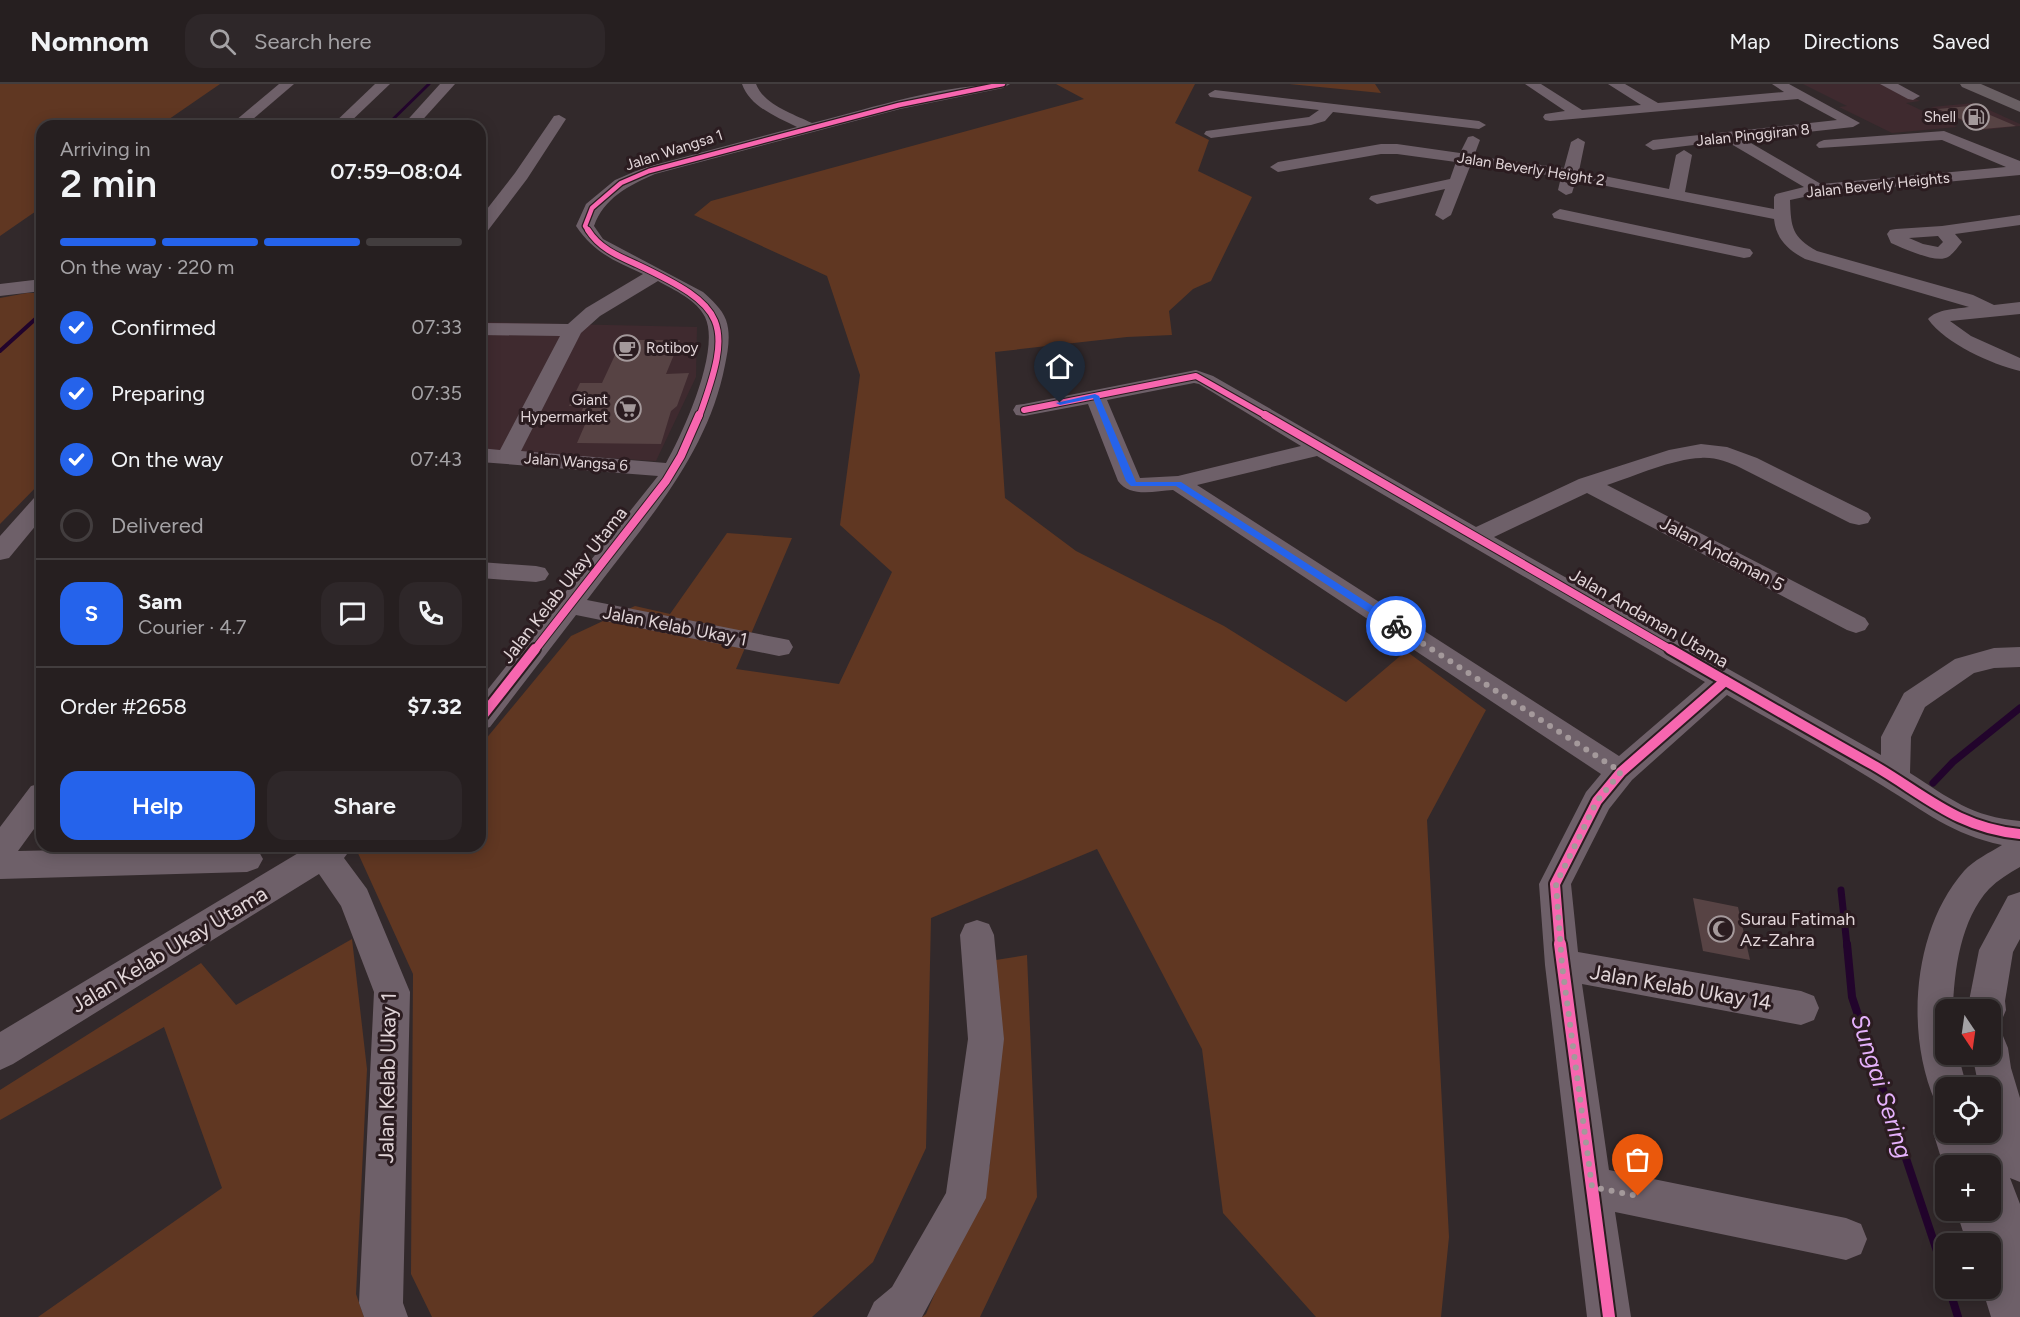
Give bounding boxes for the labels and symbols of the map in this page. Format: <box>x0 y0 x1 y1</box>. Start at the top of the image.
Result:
fuel station icon: Shell <box>1961 102 1991 132</box>
place label: Shell <box>1924 108 1956 126</box>
street label: Jalan Pinggiran 8 <box>1695 120 1811 150</box>
street label: Jalan Wangsa 1 <box>623 126 725 174</box>
street label: Jalan Beverly Height 2 <box>1456 148 1606 190</box>
street label: Jalan Beverly Heights <box>1805 169 1951 201</box>
cafe icon: Rotiboy <box>612 333 642 363</box>
place label: Rotiboy <box>646 339 699 357</box>
pin <box>1034 341 1085 403</box>
place label: Giant Hypermarket <box>520 391 608 426</box>
supermarket icon: Giant Hypermarket <box>613 394 643 424</box>
street label: Jalan Wangsa 6 <box>524 449 629 475</box>
street label: Jalan Kelab Ukay Utama <box>496 502 632 668</box>
street label: Jalan Andaman 5 <box>1656 512 1788 596</box>
street label: Jalan Andaman Utama <box>1565 563 1733 673</box>
courier <box>1366 596 1426 656</box>
street label: Jalan Kelab Ukay 1 <box>601 601 749 651</box>
street label: Jalan Kelab Ukay Utama <box>66 881 272 1017</box>
place label: Surau Fatimah Az-Zahra <box>1740 908 1855 951</box>
mosque icon: Surau Fatimah Az-Zahra <box>1706 914 1736 944</box>
street label: Jalan Kelab Ukay 14 <box>1588 959 1774 1015</box>
street label: Jalan Kelab Ukay 1 <box>373 992 401 1164</box>
north arrow <box>1935 999 2001 1065</box>
water label: Sungai Sering <box>1845 1010 1919 1162</box>
pin <box>1612 1134 1663 1196</box>

